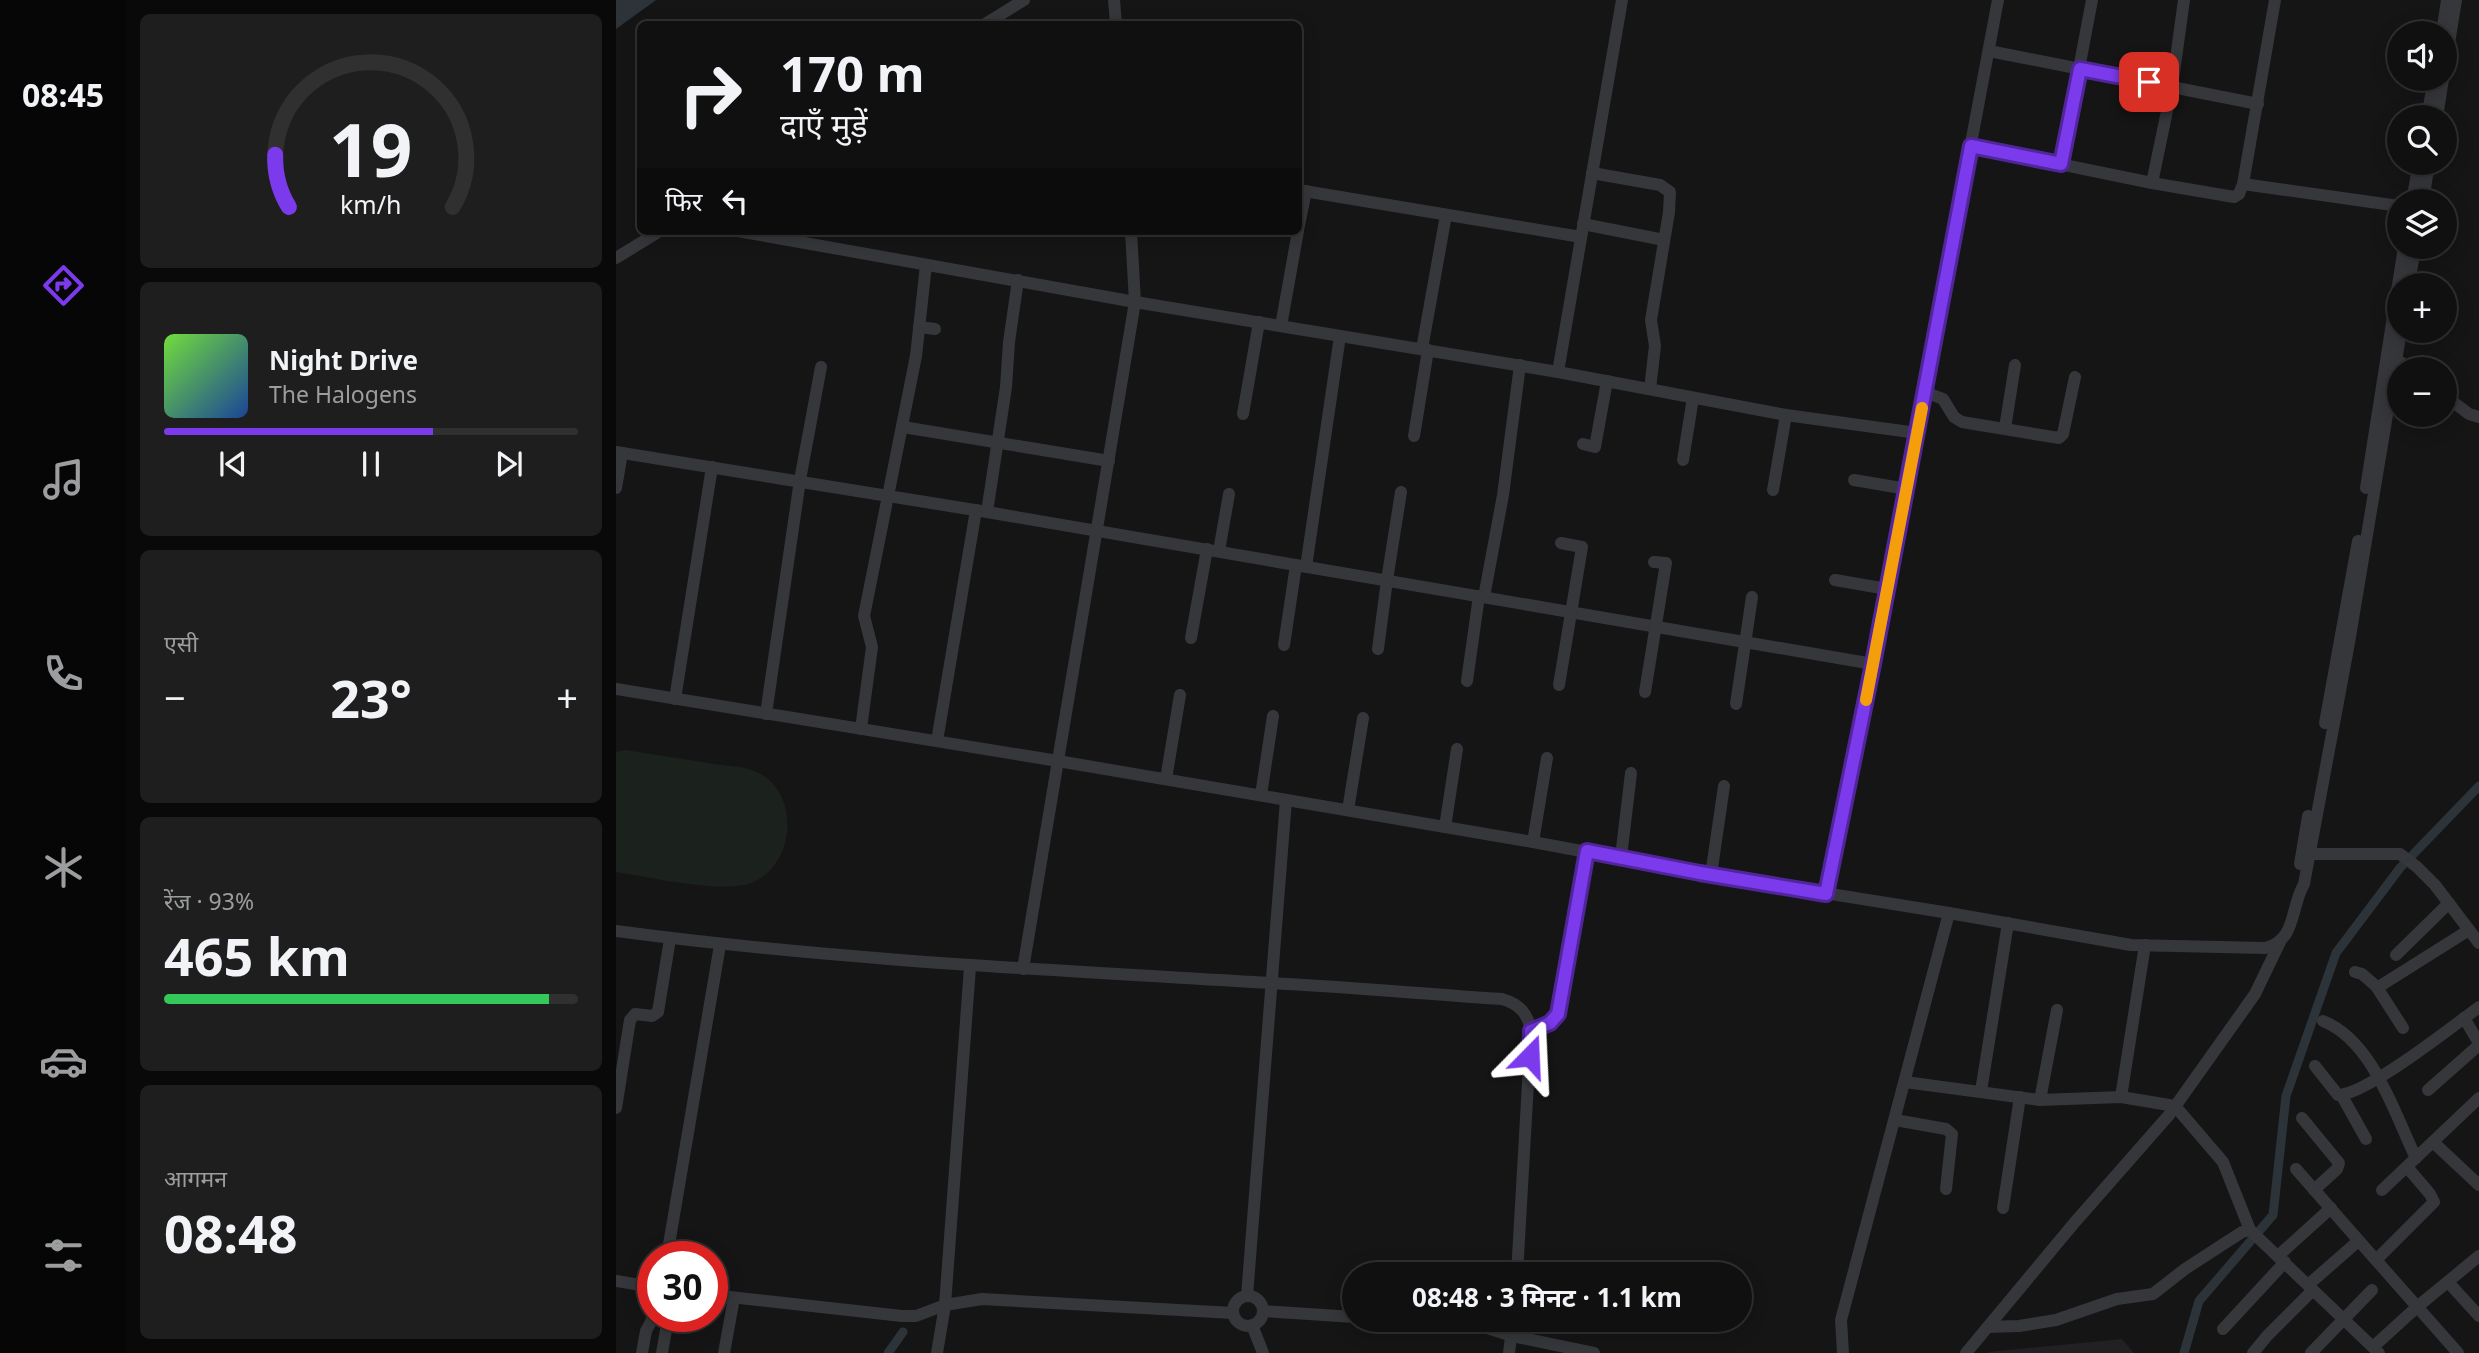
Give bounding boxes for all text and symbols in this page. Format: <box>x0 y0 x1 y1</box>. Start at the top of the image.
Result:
map controls <box>2387 21 2457 427</box>
button: sound <box>2387 21 2457 91</box>
text: 170 m <box>780 40 925 106</box>
icon: right <box>665 49 756 140</box>
pin <box>2119 52 2179 112</box>
icon: arrive <box>2130 63 2168 101</box>
text: 08:45 <box>22 73 104 116</box>
text: 19 <box>329 99 413 198</box>
text: दाएँ मुड़ें <box>780 103 868 146</box>
button: search <box>2387 105 2457 175</box>
icon: left <box>716 182 754 220</box>
text: फिर <box>665 183 702 219</box>
text: km/h <box>340 187 402 221</box>
button: layers <box>2387 189 2457 259</box>
icon: directions <box>39 261 88 310</box>
button: + <box>2387 273 2457 343</box>
text: Night Drive <box>269 342 418 378</box>
button: − <box>2387 357 2457 427</box>
text: The Halogens <box>269 378 417 410</box>
icon: previous <box>214 445 252 483</box>
icon: pause <box>352 445 390 483</box>
icon: next <box>490 445 528 483</box>
icon: music <box>39 455 88 504</box>
text: एसी <box>164 627 198 659</box>
icon: phone <box>39 649 88 698</box>
text: 23° <box>330 662 412 733</box>
text: − <box>164 671 186 723</box>
text: + <box>556 671 578 723</box>
icon: climate <box>39 843 88 892</box>
text: रेंज · 93% <box>164 885 254 917</box>
text: 465 km <box>164 920 350 991</box>
position arrow <box>1493 1019 1567 1093</box>
icon: car <box>39 1037 88 1086</box>
text: आगमन <box>164 1162 227 1194</box>
text: 08:48 <box>164 1197 298 1268</box>
icon: filters <box>39 1231 88 1280</box>
speed limit sign: 30 <box>637 1241 728 1332</box>
text: 08:48 · 3 मिनट · 1.1 km <box>1412 1279 1682 1315</box>

